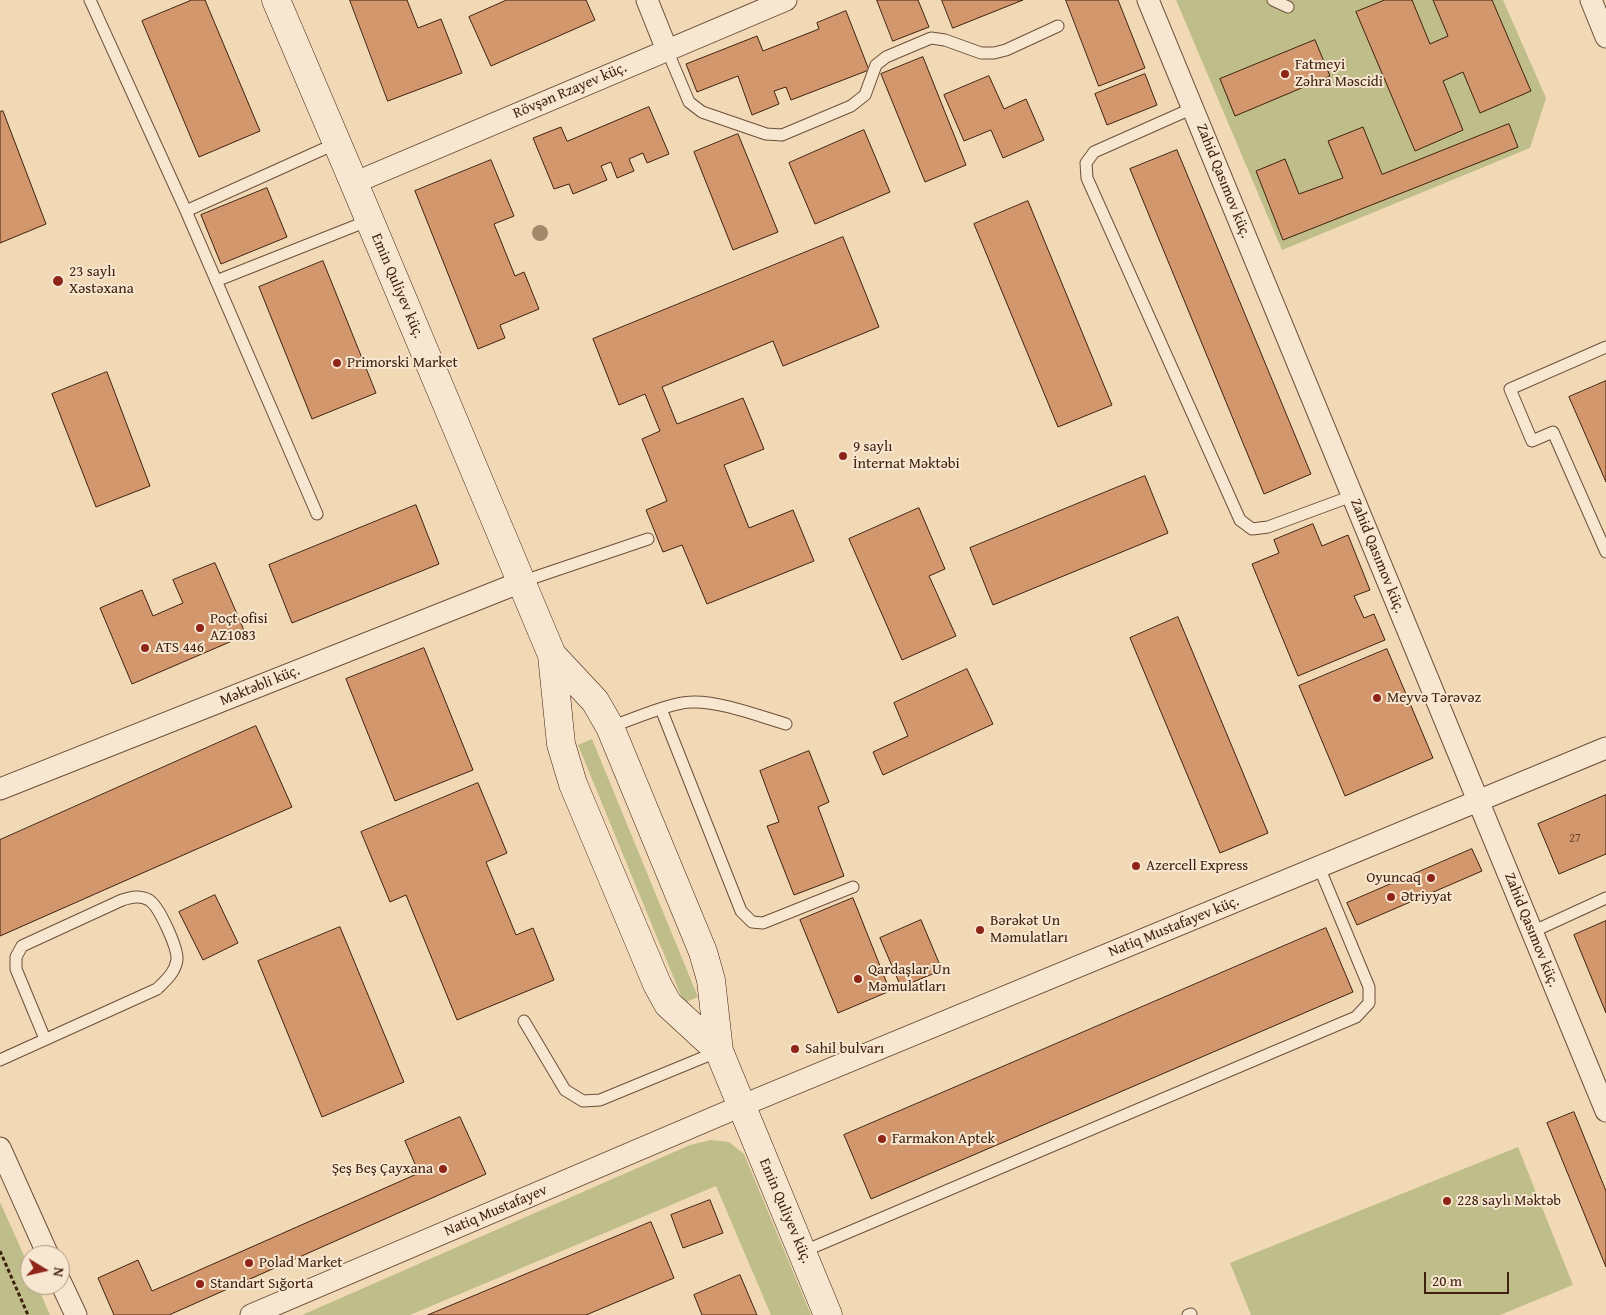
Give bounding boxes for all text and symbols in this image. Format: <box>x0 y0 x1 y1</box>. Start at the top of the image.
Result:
place label: Fatmeyi Zəhra Məscidi <box>1295 56 1383 91</box>
street label: Rövşən Rzayev küç. <box>510 59 630 123</box>
marker: Fatmeyi Zəhra Məscidi <box>1279 68 1291 80</box>
street label: Zahid Qasımov küç. <box>1192 121 1254 241</box>
street label: Emin Quliyev küç. <box>367 231 427 341</box>
place label: 23 saylı Xəstəxana <box>69 263 134 298</box>
marker: 23 saylı Xəstəxana <box>51 274 65 288</box>
place label: Primorski Market <box>347 354 458 372</box>
marker: Primorski Market <box>331 357 343 369</box>
place label: 9 saylı İnternat Məktəbi <box>853 438 960 473</box>
marker: 9 saylı İnternat Məktəbi <box>837 450 849 462</box>
street label: Zahid Qasımov küç. <box>1346 496 1408 616</box>
place label: Poçt ofisi AZ1083 <box>210 610 268 645</box>
marker: Poçt ofisi AZ1083 <box>194 622 206 634</box>
place label: ATS 446 <box>155 639 204 657</box>
marker: ATS 446 <box>139 642 151 654</box>
street label: Məktəbli küç. <box>217 662 303 710</box>
place label: Meyvə Tərəvəz <box>1387 689 1481 707</box>
marker: Meyvə Tərəvəz <box>1371 692 1383 704</box>
house number: 27 <box>1569 832 1581 846</box>
place label: Azercell Express <box>1146 857 1248 875</box>
marker: Azercell Express <box>1130 860 1142 872</box>
place label: Oyuncaq <box>1366 869 1421 887</box>
street label: Zahid Qasımov küç. <box>1500 870 1562 990</box>
marker: Oyuncaq <box>1425 872 1437 884</box>
place label: Ətriyyat <box>1401 888 1452 906</box>
marker: Ətriyyat <box>1385 891 1397 903</box>
street label: Natiq Mustafayev küç. <box>1106 893 1242 961</box>
place label: Bərəkət Un Məmulatları <box>990 912 1068 947</box>
marker: Bərəkət Un Məmulatları <box>974 924 986 936</box>
place label: Qardaşlar Un Məmulatları <box>868 961 950 996</box>
marker: Qardaşlar Un Məmulatları <box>852 973 864 985</box>
place label: Sahil bulvarı <box>805 1040 884 1058</box>
marker: Sahil bulvarı <box>789 1043 801 1055</box>
place label: Farmakon Aptek <box>892 1130 995 1148</box>
marker: Farmakon Aptek <box>876 1133 888 1145</box>
street label: Emin Quliyev küç. <box>755 1156 815 1266</box>
place label: Şeş Beş Çayxana <box>332 1160 433 1178</box>
marker: Şeş Beş Çayxana <box>437 1163 449 1175</box>
street label: Natiq Mustafayev <box>442 1181 550 1241</box>
place label: 228 saylı Məktəb <box>1457 1192 1561 1210</box>
marker: 228 saylı Məktəb <box>1441 1195 1453 1207</box>
north arrow <box>20 1245 70 1295</box>
place label: Polad Market <box>259 1254 343 1272</box>
marker: Polad Market <box>243 1257 255 1269</box>
scale bar <box>1426 1262 1511 1294</box>
text: N <box>48 1266 69 1278</box>
text: 20 m <box>1432 1270 1462 1291</box>
place label: Standart Sığorta <box>210 1275 313 1293</box>
marker: Standart Sığorta <box>194 1278 206 1290</box>

